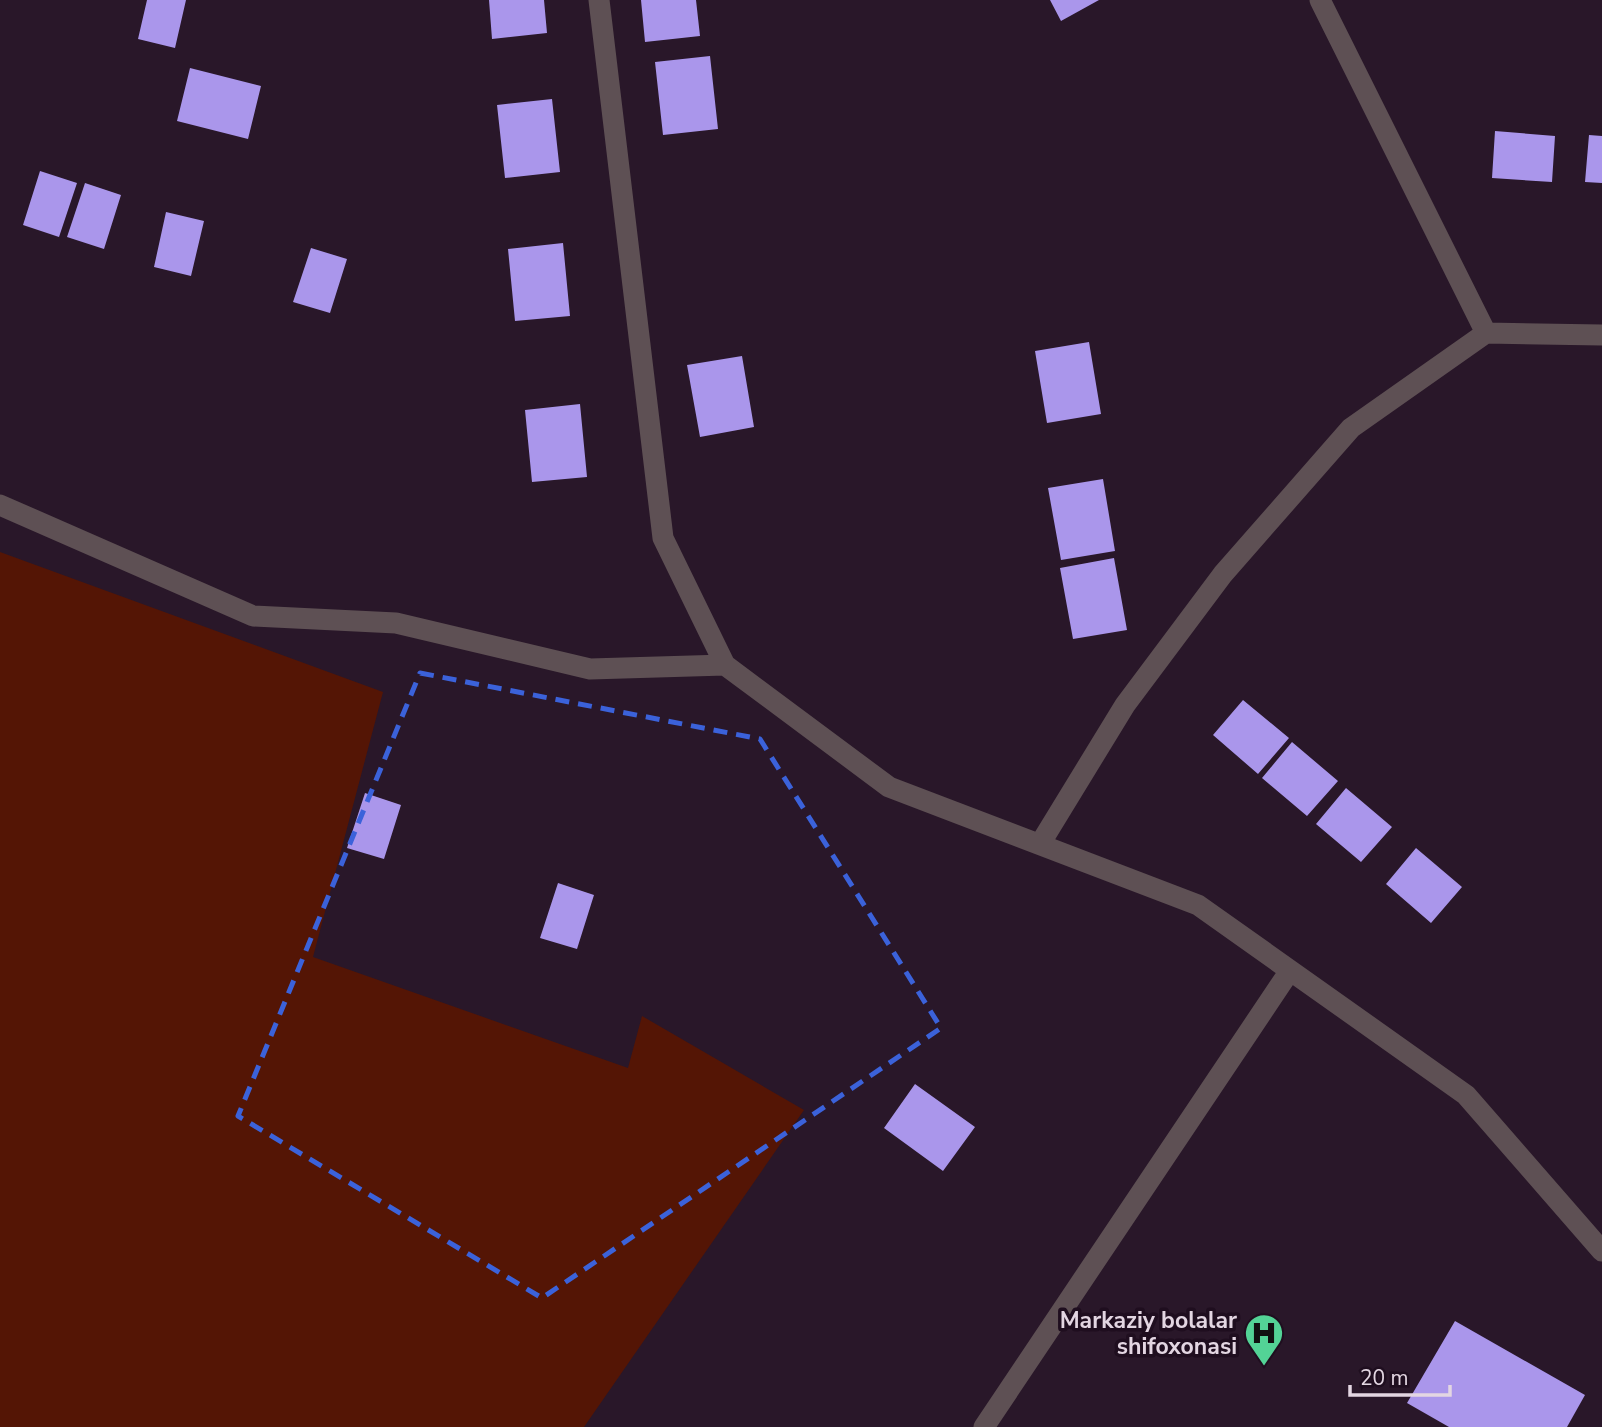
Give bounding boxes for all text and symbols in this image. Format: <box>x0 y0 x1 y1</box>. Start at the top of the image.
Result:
place label: Markaziy bolalar shifoxonasi <box>1060 1305 1237 1362</box>
hospital icon: Markaziy bolalar shifoxonasi <box>1243 1312 1285 1367</box>
scale bar <box>1350 1354 1450 1398</box>
text: 20 m <box>1360 1364 1409 1392</box>

